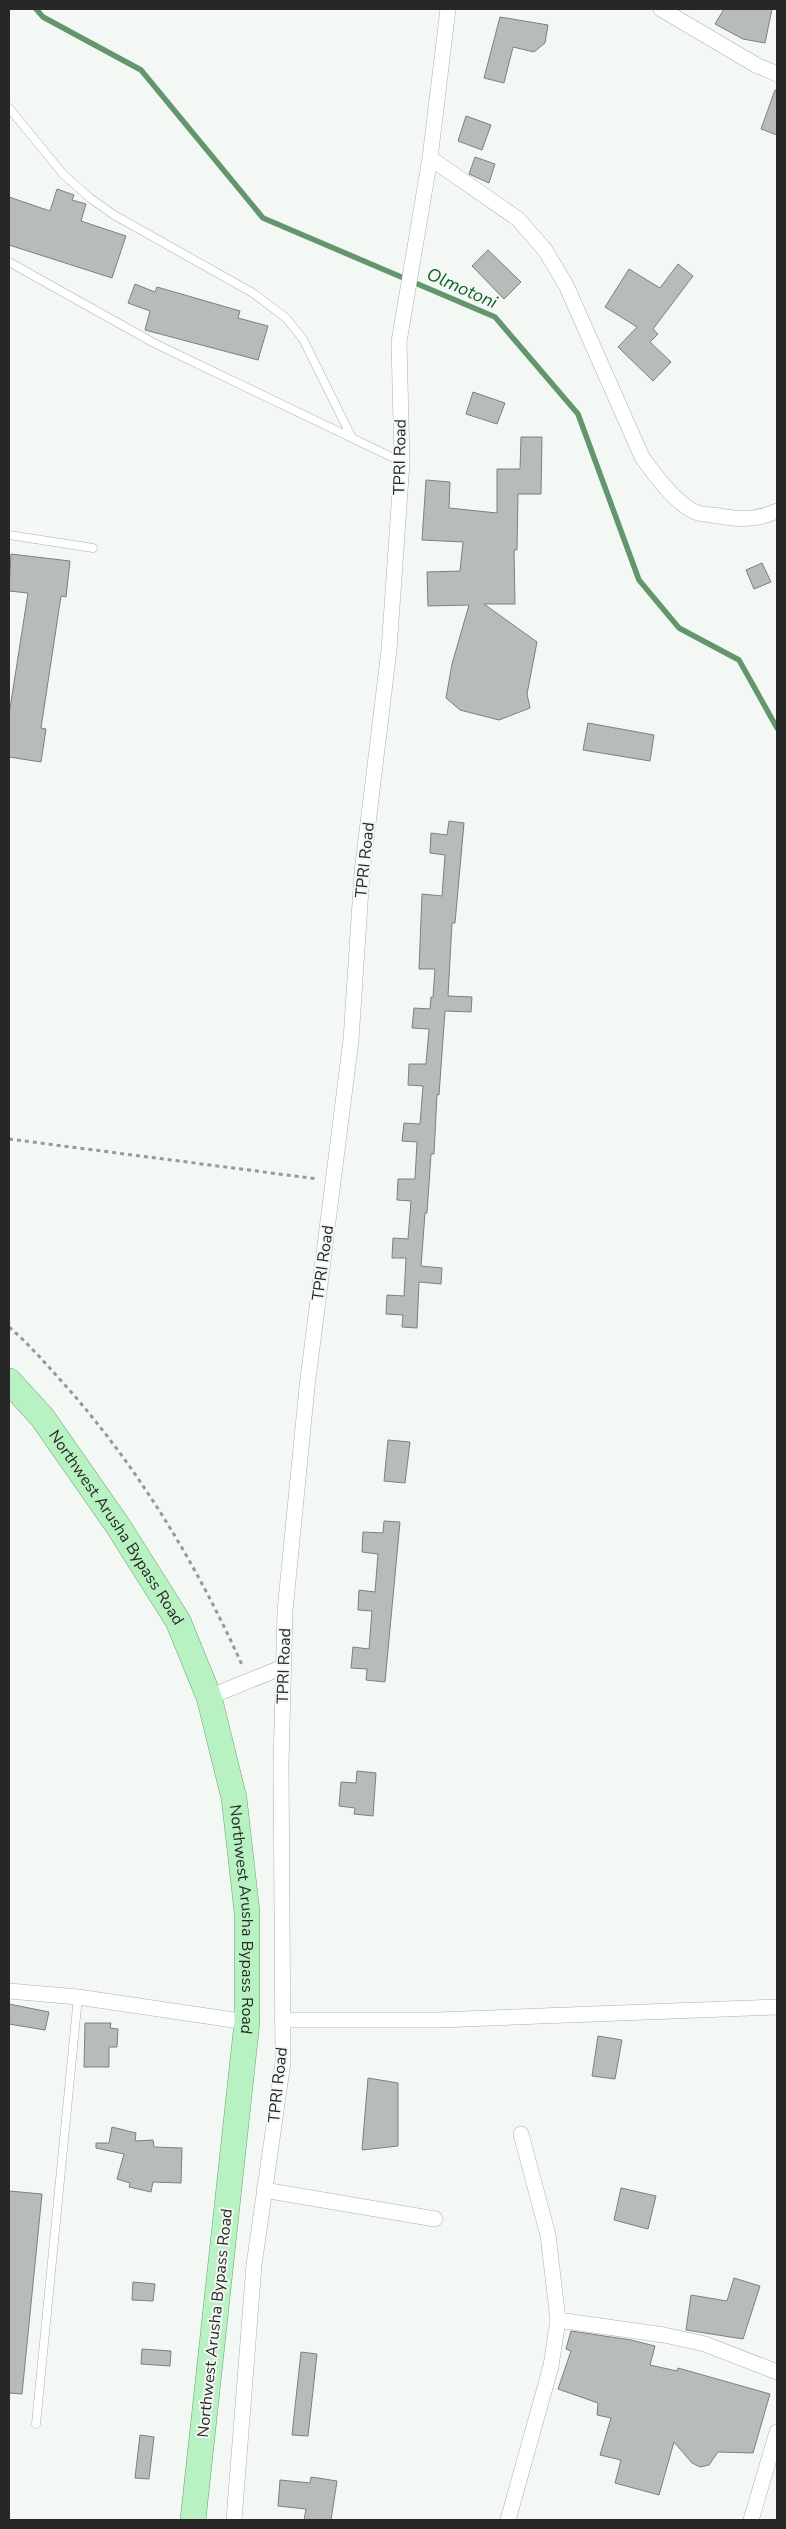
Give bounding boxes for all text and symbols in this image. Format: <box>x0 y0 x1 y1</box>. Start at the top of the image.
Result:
water label: Olmotoni <box>423 262 502 315</box>
street label: TPRI Road <box>388 419 412 495</box>
street label: TPRI Road <box>350 821 380 899</box>
street label: TPRI Road <box>307 1224 339 1302</box>
street label: Northwest Arusha Bypass Road <box>43 1426 189 1629</box>
street label: TPRI Road <box>272 1628 296 1704</box>
street label: Northwest Arusha Bypass Road <box>224 1803 258 2035</box>
street label: TPRI Road <box>263 2046 293 2124</box>
street label: Northwest Arusha Bypass Road <box>192 2207 238 2439</box>

